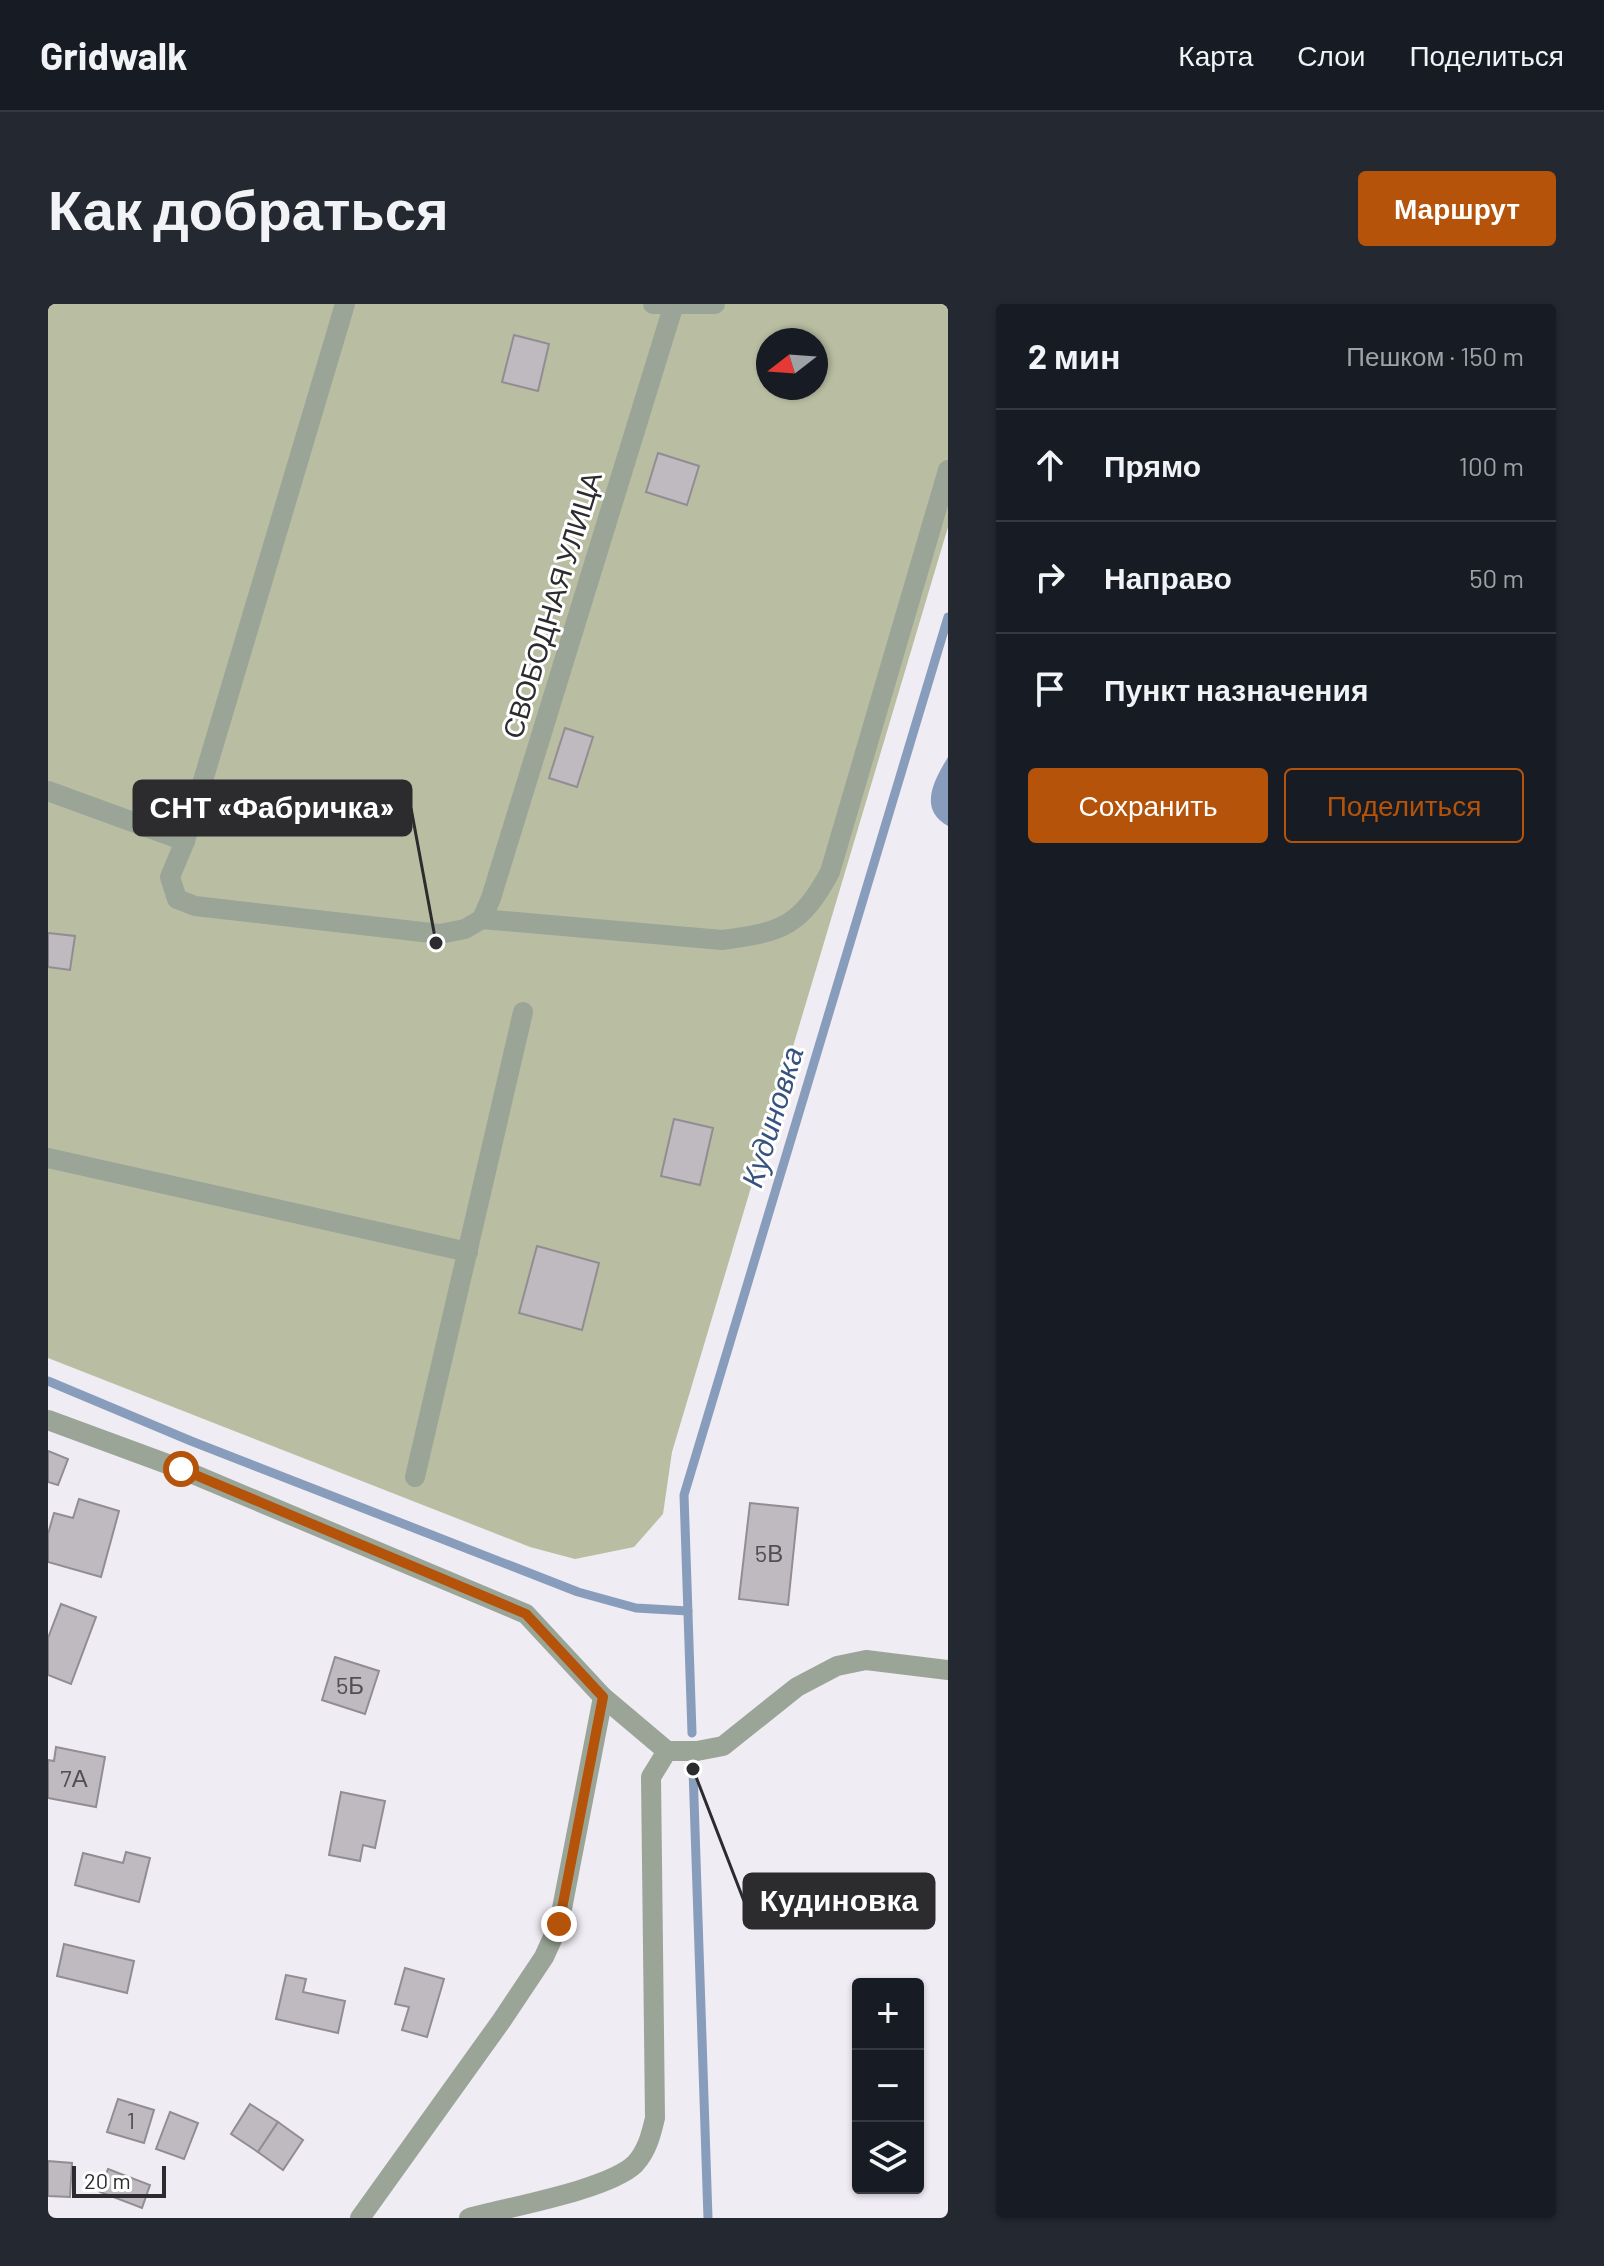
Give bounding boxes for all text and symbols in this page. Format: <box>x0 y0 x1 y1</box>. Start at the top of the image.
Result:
text: Gridwalk <box>40 32 187 78</box>
text: Карта <box>1178 38 1253 72</box>
text: Слои <box>1297 38 1365 72</box>
text: Поделиться <box>1409 38 1564 72</box>
button: Маршрут <box>1358 171 1556 246</box>
text: Как добраться <box>48 174 449 241</box>
north arrow <box>756 328 828 400</box>
text: 2 мин <box>1028 335 1120 376</box>
text: Пешком · 150 m <box>1346 340 1524 371</box>
icon: ahead <box>1028 443 1072 487</box>
text: Прямо <box>1104 447 1201 483</box>
text: 100 m <box>1459 450 1524 481</box>
street label: СВОБОДНАЯ УЛИЦА <box>494 467 608 742</box>
icon: right <box>1028 555 1072 599</box>
text: Направо <box>1104 559 1232 595</box>
text: 50 m <box>1469 562 1524 593</box>
icon: arrive <box>1028 667 1072 711</box>
text: Пункт назначения <box>1104 671 1368 707</box>
button: Сохранить <box>1028 768 1268 843</box>
button: Поделиться <box>1284 768 1524 843</box>
callout: СНТ «Фабричка» <box>134 781 411 835</box>
text: СНТ «Фабричка» <box>150 788 394 824</box>
water label: Кудиновка <box>733 1042 810 1191</box>
route start <box>163 1451 199 1487</box>
house number: 5В <box>755 1538 783 1567</box>
house number: 5Б <box>336 1670 364 1699</box>
house number: 7А <box>60 1763 88 1792</box>
callout: Кудиновка <box>744 1874 934 1928</box>
text: Кудиновка <box>760 1881 918 1917</box>
route end <box>541 1906 577 1942</box>
map controls <box>852 1978 924 2194</box>
button: + <box>852 1978 924 2050</box>
button: − <box>852 2050 924 2122</box>
house number: 1 <box>127 2105 135 2134</box>
button: layers <box>852 2122 924 2194</box>
scale bar <box>72 2162 166 2198</box>
text: 20 m <box>84 2167 131 2193</box>

